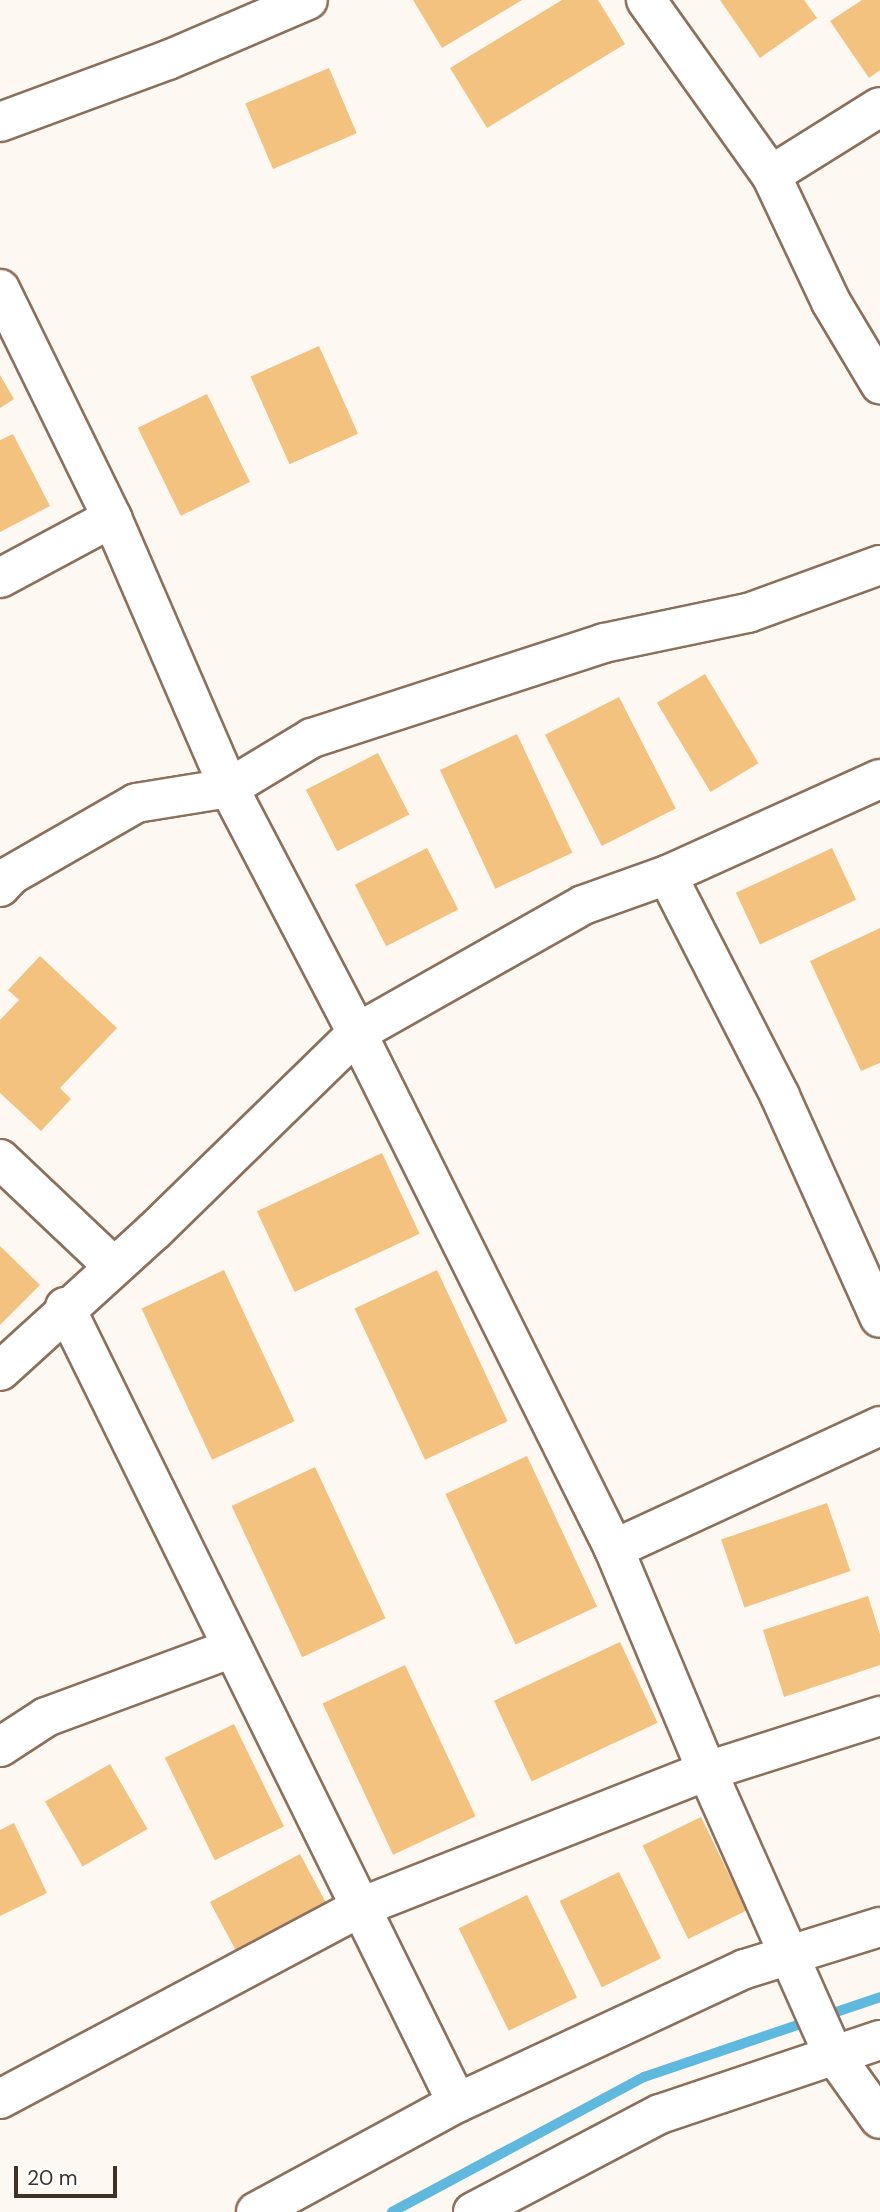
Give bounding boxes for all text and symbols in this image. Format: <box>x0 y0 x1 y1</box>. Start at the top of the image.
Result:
scale bar <box>18 2152 121 2196</box>
text: 20 m <box>27 2164 78 2192</box>

